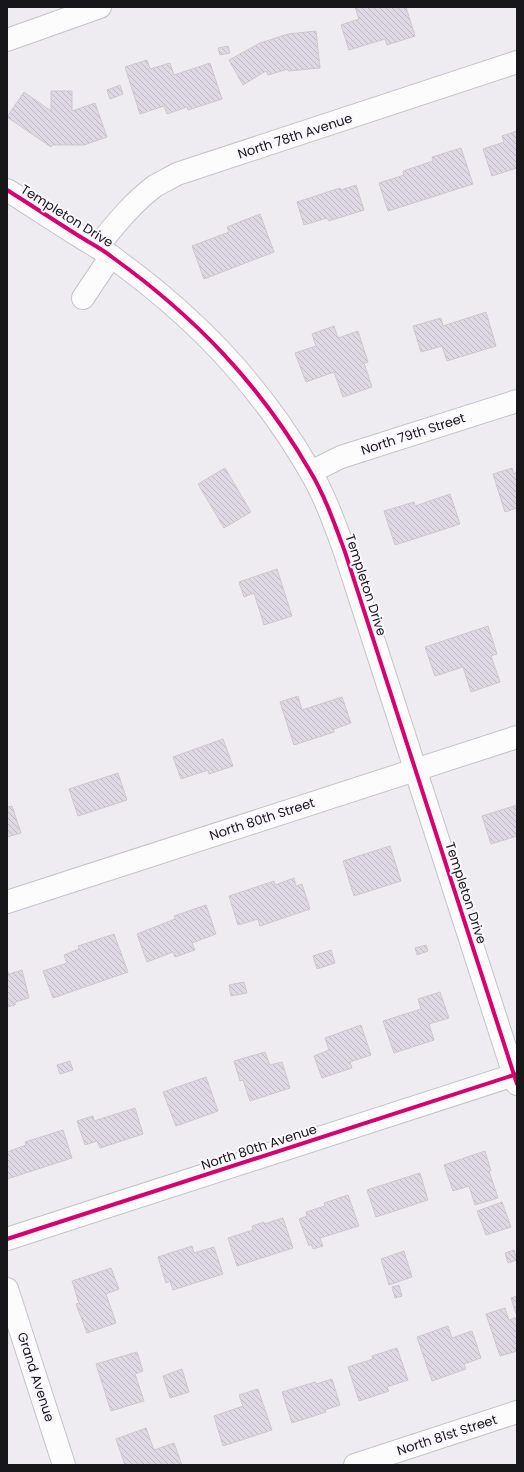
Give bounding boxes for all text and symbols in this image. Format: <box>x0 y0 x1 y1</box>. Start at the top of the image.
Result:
street label: North 78th Avenue <box>235 109 355 163</box>
street label: Templeton Drive <box>17 180 117 252</box>
street label: North 79th Street <box>358 408 468 460</box>
street label: Templeton Drive <box>341 532 391 638</box>
street label: North 80th Street <box>207 793 317 845</box>
street label: Templeton Drive <box>441 840 491 946</box>
street label: North 80th Avenue <box>199 1119 319 1175</box>
street label: Grand Avenue <box>13 1330 59 1424</box>
street label: North 81st Street <box>394 1410 500 1460</box>

